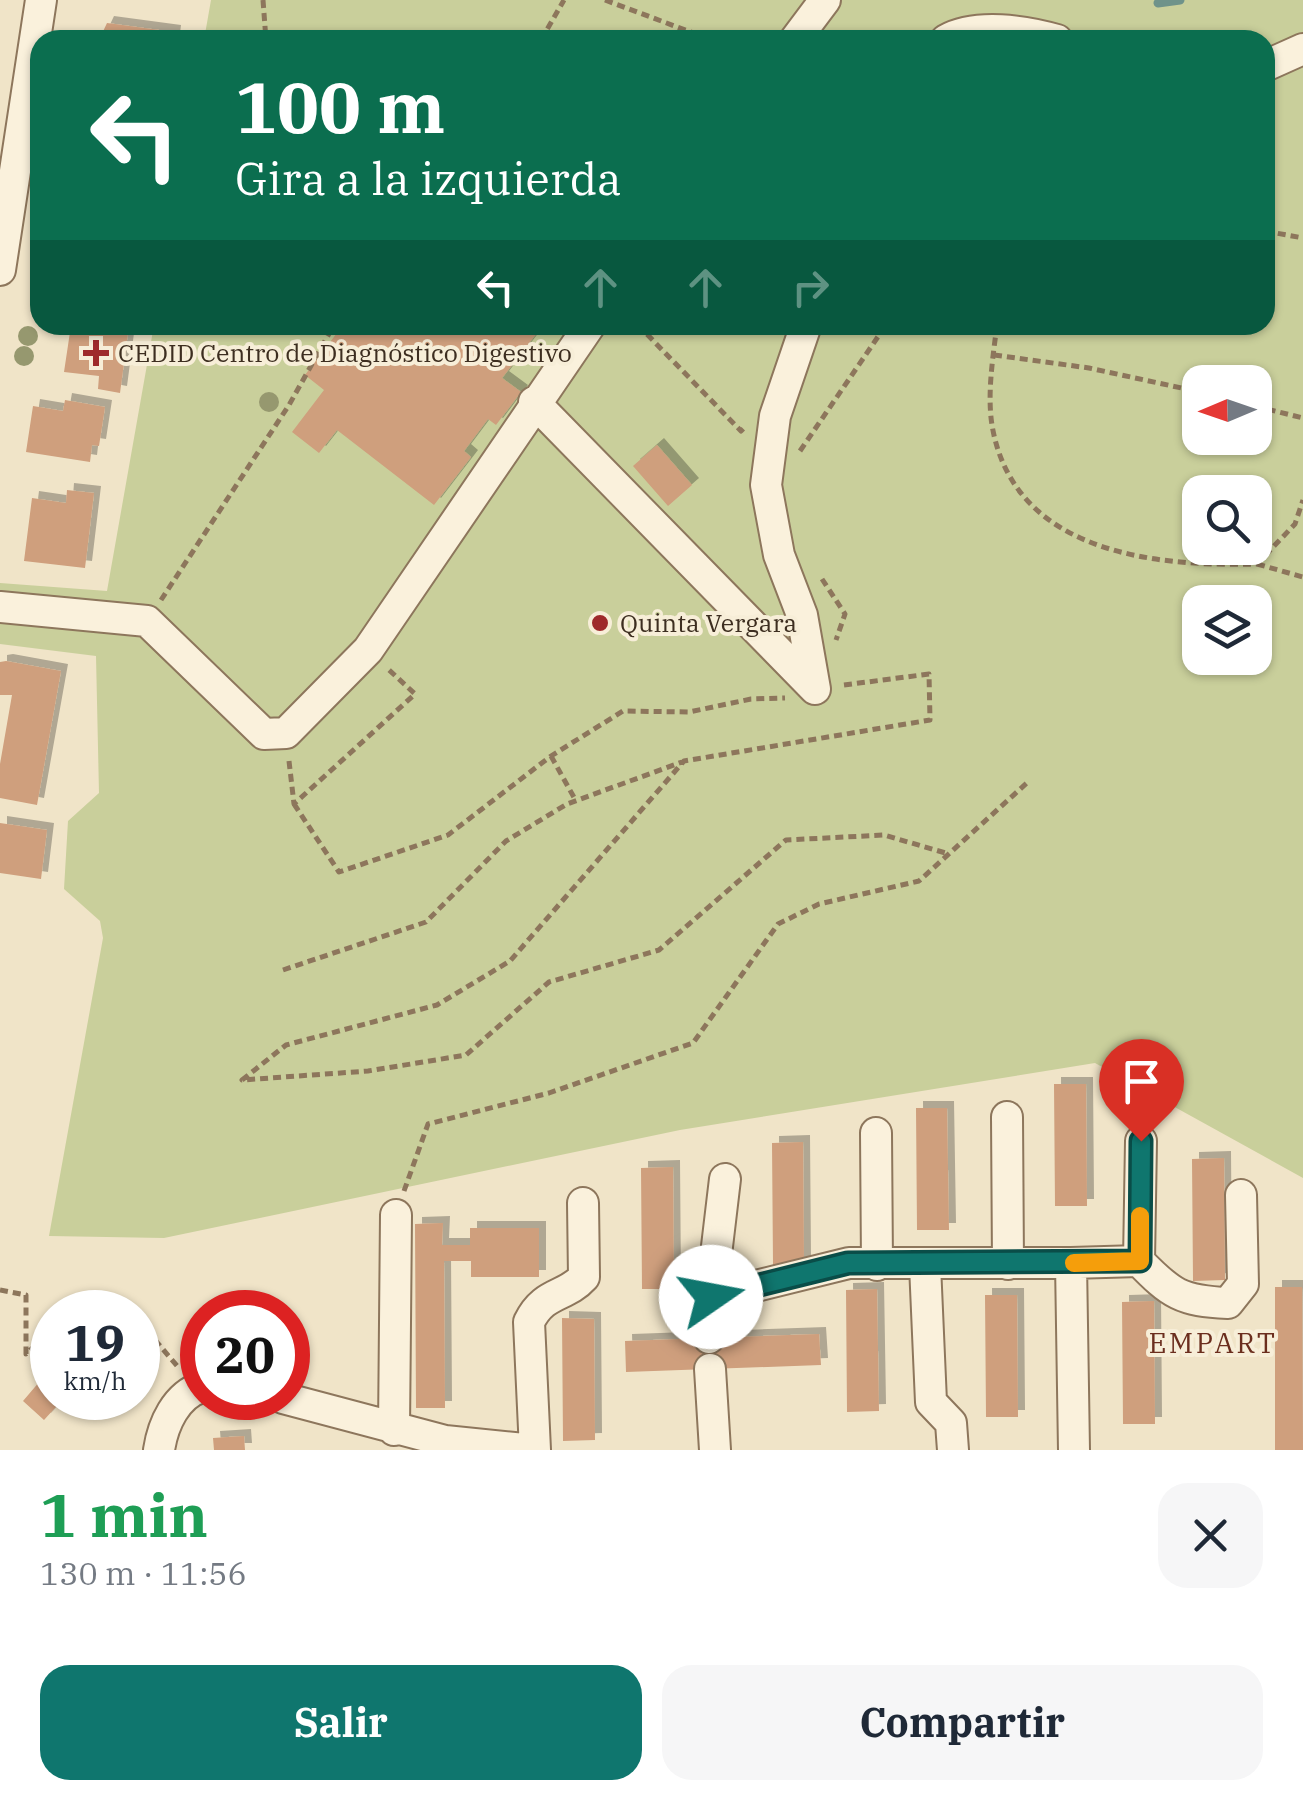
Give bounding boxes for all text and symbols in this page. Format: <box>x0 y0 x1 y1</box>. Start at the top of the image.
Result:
text: 100 m <box>235 61 445 152</box>
icon: left <box>70 70 200 200</box>
text: Gira a la izquierda <box>235 149 622 207</box>
icon: left <box>468 260 523 315</box>
icon: ahead <box>573 260 628 315</box>
icon: ahead <box>678 260 733 315</box>
icon: right <box>783 260 838 315</box>
place label: CEDID Centro de Diagnóstico Digestivo <box>118 336 572 369</box>
marker: CEDID Centro de Diagnóstico Digestivo <box>83 340 109 366</box>
north arrow <box>1182 365 1272 455</box>
map controls <box>1182 365 1272 675</box>
button: search <box>1182 475 1272 565</box>
button: layers <box>1182 585 1272 675</box>
place label: Quinta Vergara <box>620 606 797 639</box>
marker: Quinta Vergara <box>589 612 611 634</box>
pin <box>1099 1039 1184 1142</box>
icon: arrive <box>1114 1054 1169 1109</box>
position arrow <box>659 1245 763 1349</box>
speed limit sign: 20 <box>180 1290 310 1420</box>
text: 19 <box>65 1310 125 1375</box>
district label: EMPART <box>1148 1324 1278 1361</box>
text: km/h <box>63 1364 127 1397</box>
text: 1 min <box>40 1475 208 1554</box>
button: close <box>1158 1483 1263 1588</box>
text: 130 m · 11:56 <box>40 1552 247 1594</box>
button: Salir <box>40 1665 642 1780</box>
button: Compartir <box>662 1665 1263 1780</box>

